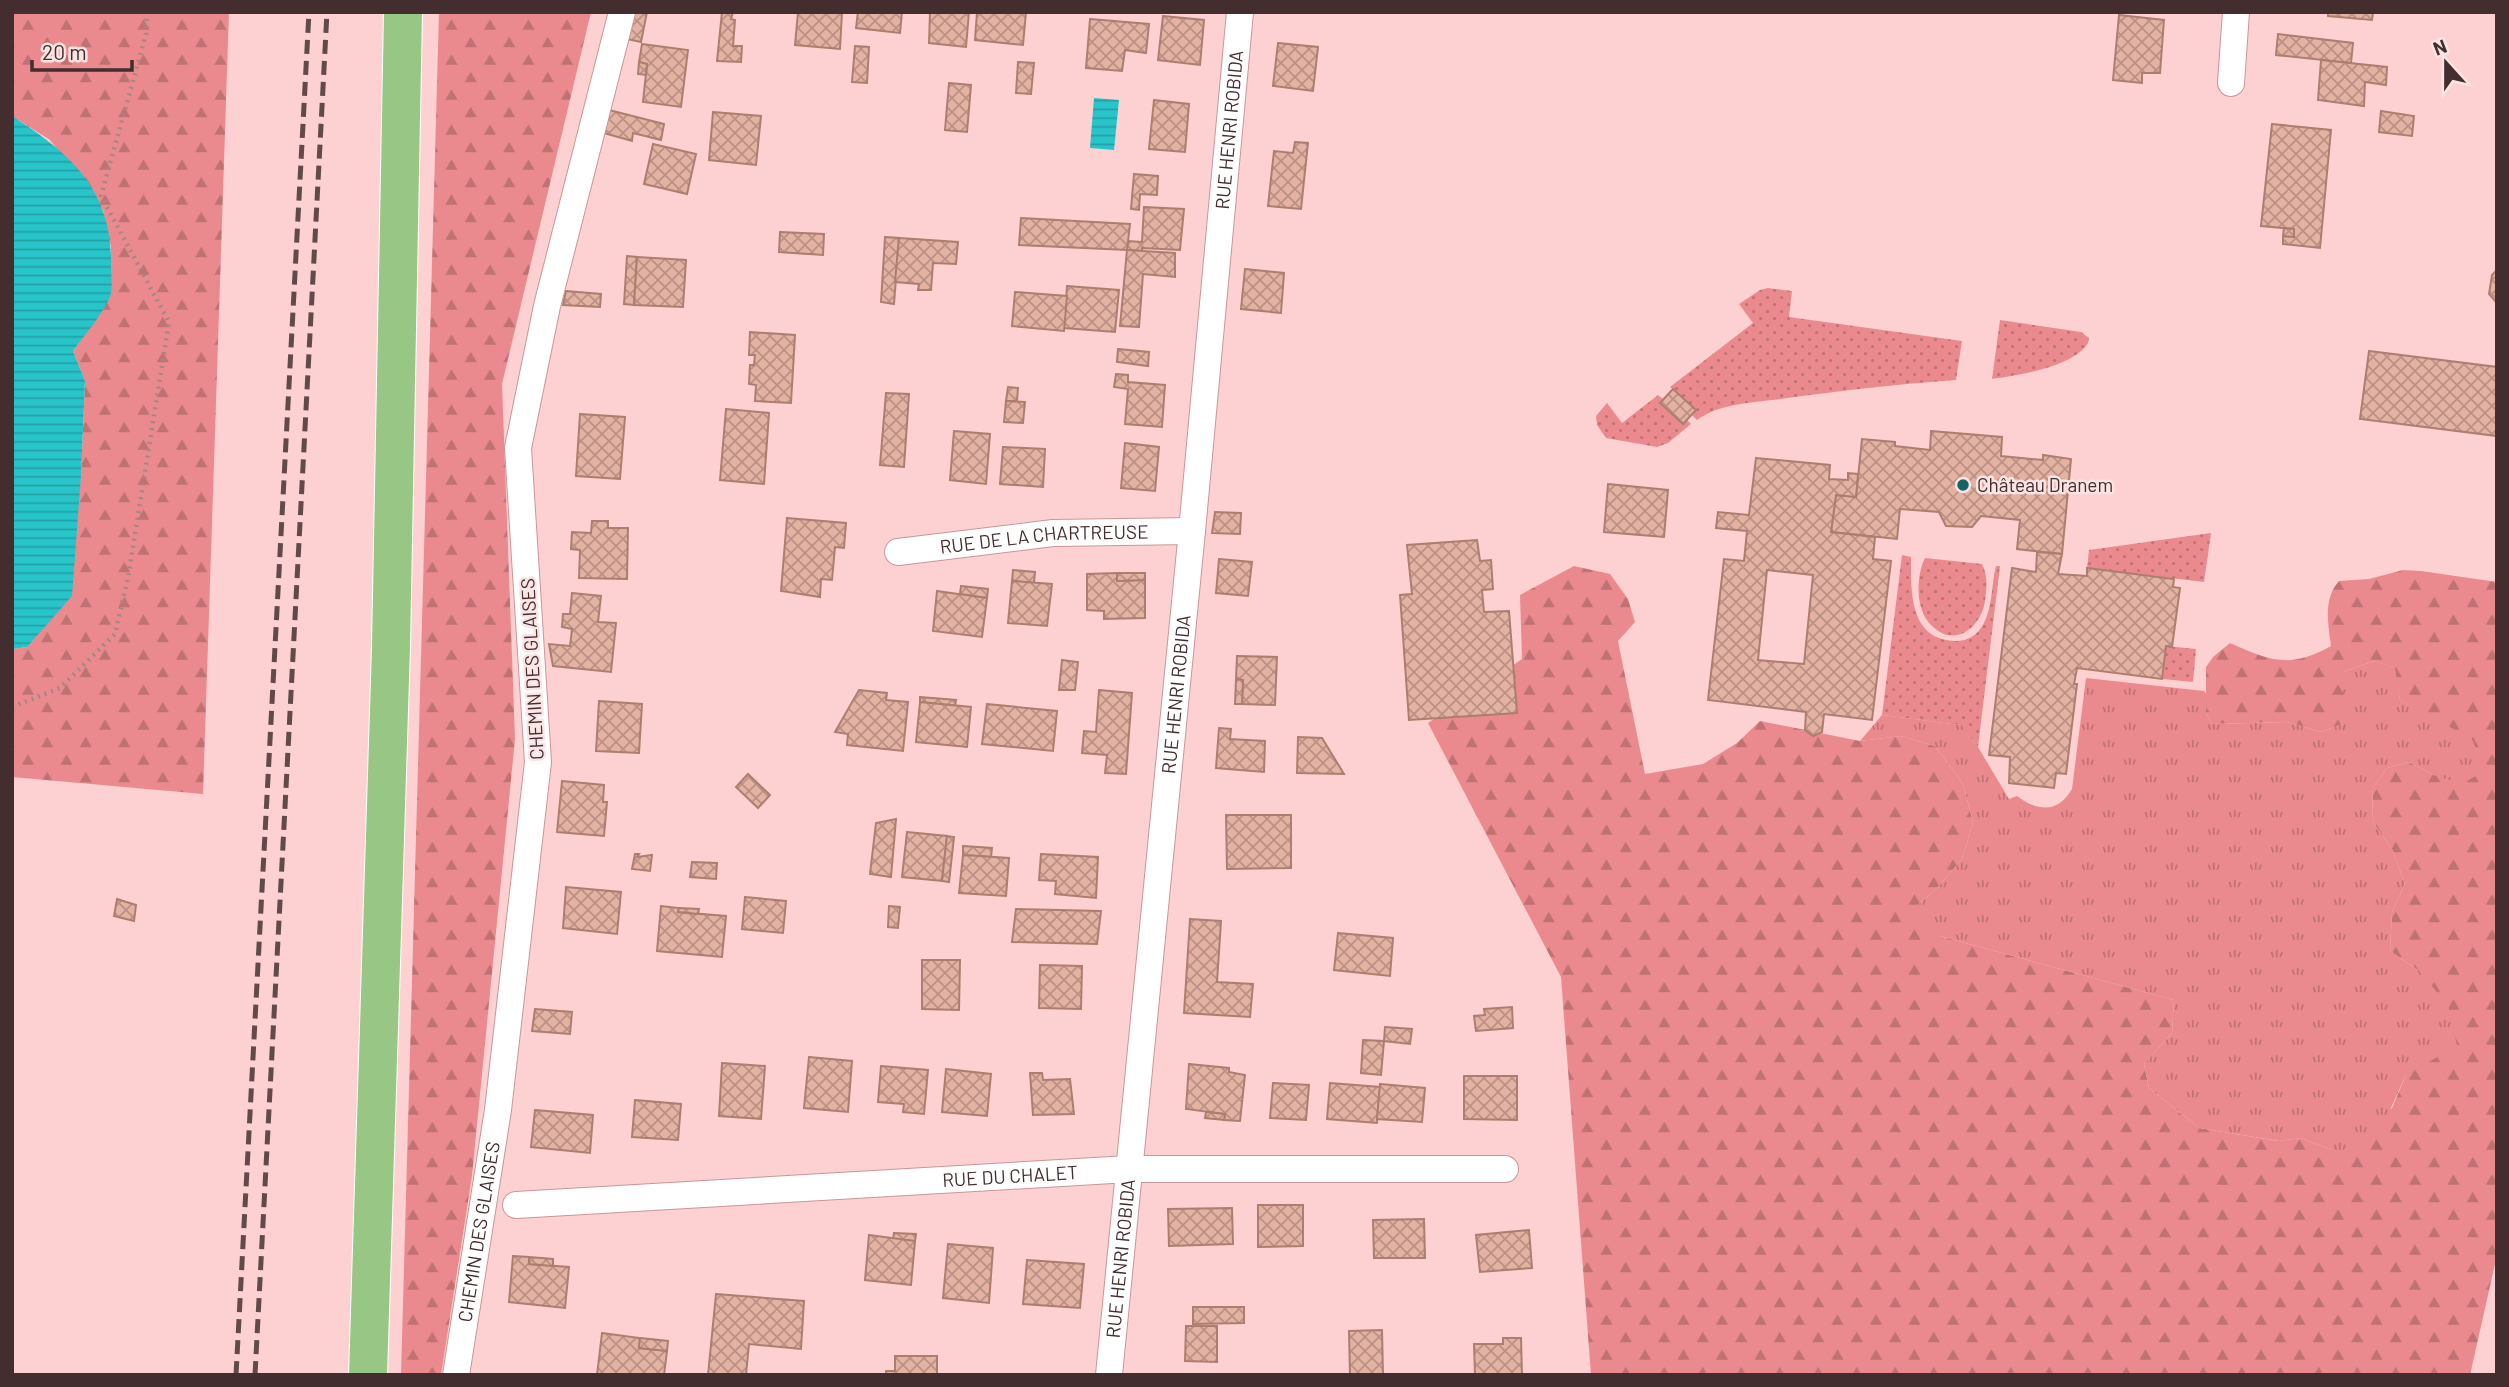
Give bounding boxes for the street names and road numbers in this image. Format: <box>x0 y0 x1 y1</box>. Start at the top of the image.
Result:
street label: RUE HENRI ROBIDA <box>1210 49 1247 210</box>
street label: RUE DE LA CHARTREUSE <box>939 520 1149 558</box>
street label: CHEMIN DES GLAISES <box>515 577 548 761</box>
street label: RUE HENRI ROBIDA <box>1156 614 1195 775</box>
street label: CHEMIN DES GLAISES <box>453 1140 504 1324</box>
street label: RUE DU CHALET <box>942 1160 1079 1191</box>
street label: RUE HENRI ROBIDA <box>1101 1178 1139 1339</box>

